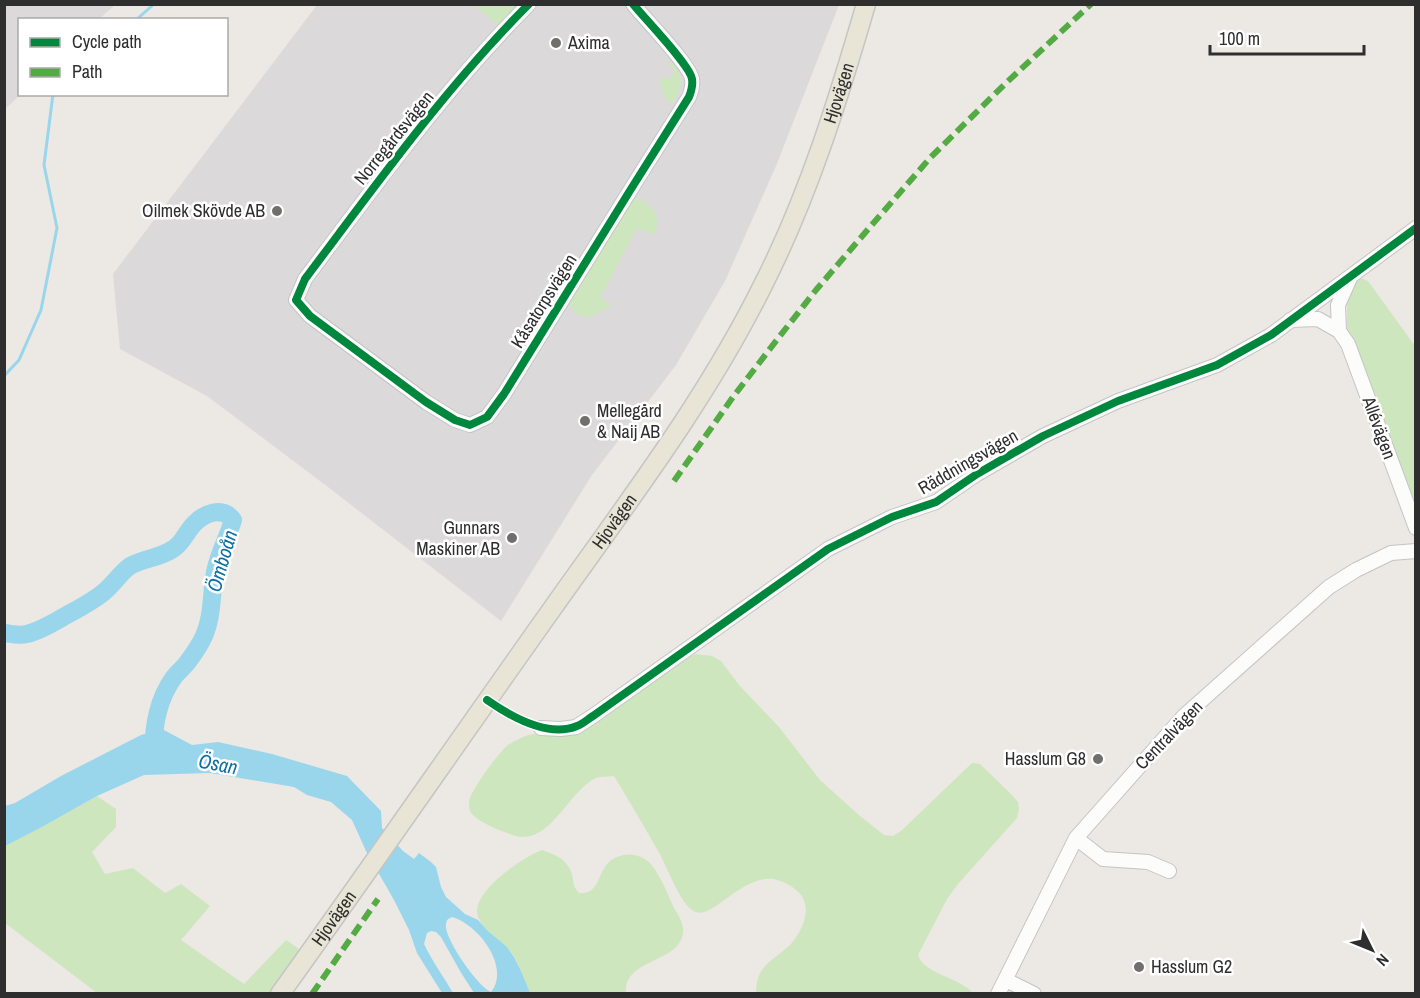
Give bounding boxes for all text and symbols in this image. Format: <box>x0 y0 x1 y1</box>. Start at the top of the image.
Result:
legend <box>18 18 228 96</box>
scale bar <box>1210 18 1364 56</box>
text: 100 m <box>1219 26 1260 51</box>
text: Cycle path <box>72 29 142 54</box>
place label: Axima <box>567 30 610 55</box>
marker: Axima <box>549 36 563 50</box>
text: Path <box>72 59 102 84</box>
street label: Hjovägen <box>817 60 860 127</box>
street label: Norregårdsvägen <box>348 86 439 190</box>
place label: Oilmek Skövde AB <box>142 198 265 223</box>
marker: Oilmek Skövde AB <box>270 204 284 218</box>
street label: Kåsatorpsvägen <box>505 249 582 353</box>
street label: Allévägen <box>1356 392 1402 463</box>
place label: Mellegård & Naij AB <box>597 398 662 444</box>
marker: Mellegård & Naij AB <box>578 414 592 428</box>
street label: Räddningsvägen <box>913 423 1022 500</box>
street label: Hjovägen <box>586 489 642 554</box>
place label: Gunnars Maskiner AB <box>416 515 500 561</box>
water label: Ömboån <box>200 527 243 595</box>
marker: Gunnars Maskiner AB <box>505 531 519 545</box>
street label: Centralvägen <box>1129 694 1208 775</box>
place label: Hasslum G8 <box>1005 746 1086 771</box>
water label: Ösan <box>196 747 240 781</box>
marker: Hasslum G8 <box>1091 752 1105 766</box>
street label: Hjovägen <box>305 885 362 951</box>
north arrow <box>1342 920 1402 980</box>
text: N <box>1372 949 1394 971</box>
place label: Hasslum G2 <box>1151 954 1232 979</box>
marker: Hasslum G2 <box>1132 960 1146 974</box>

